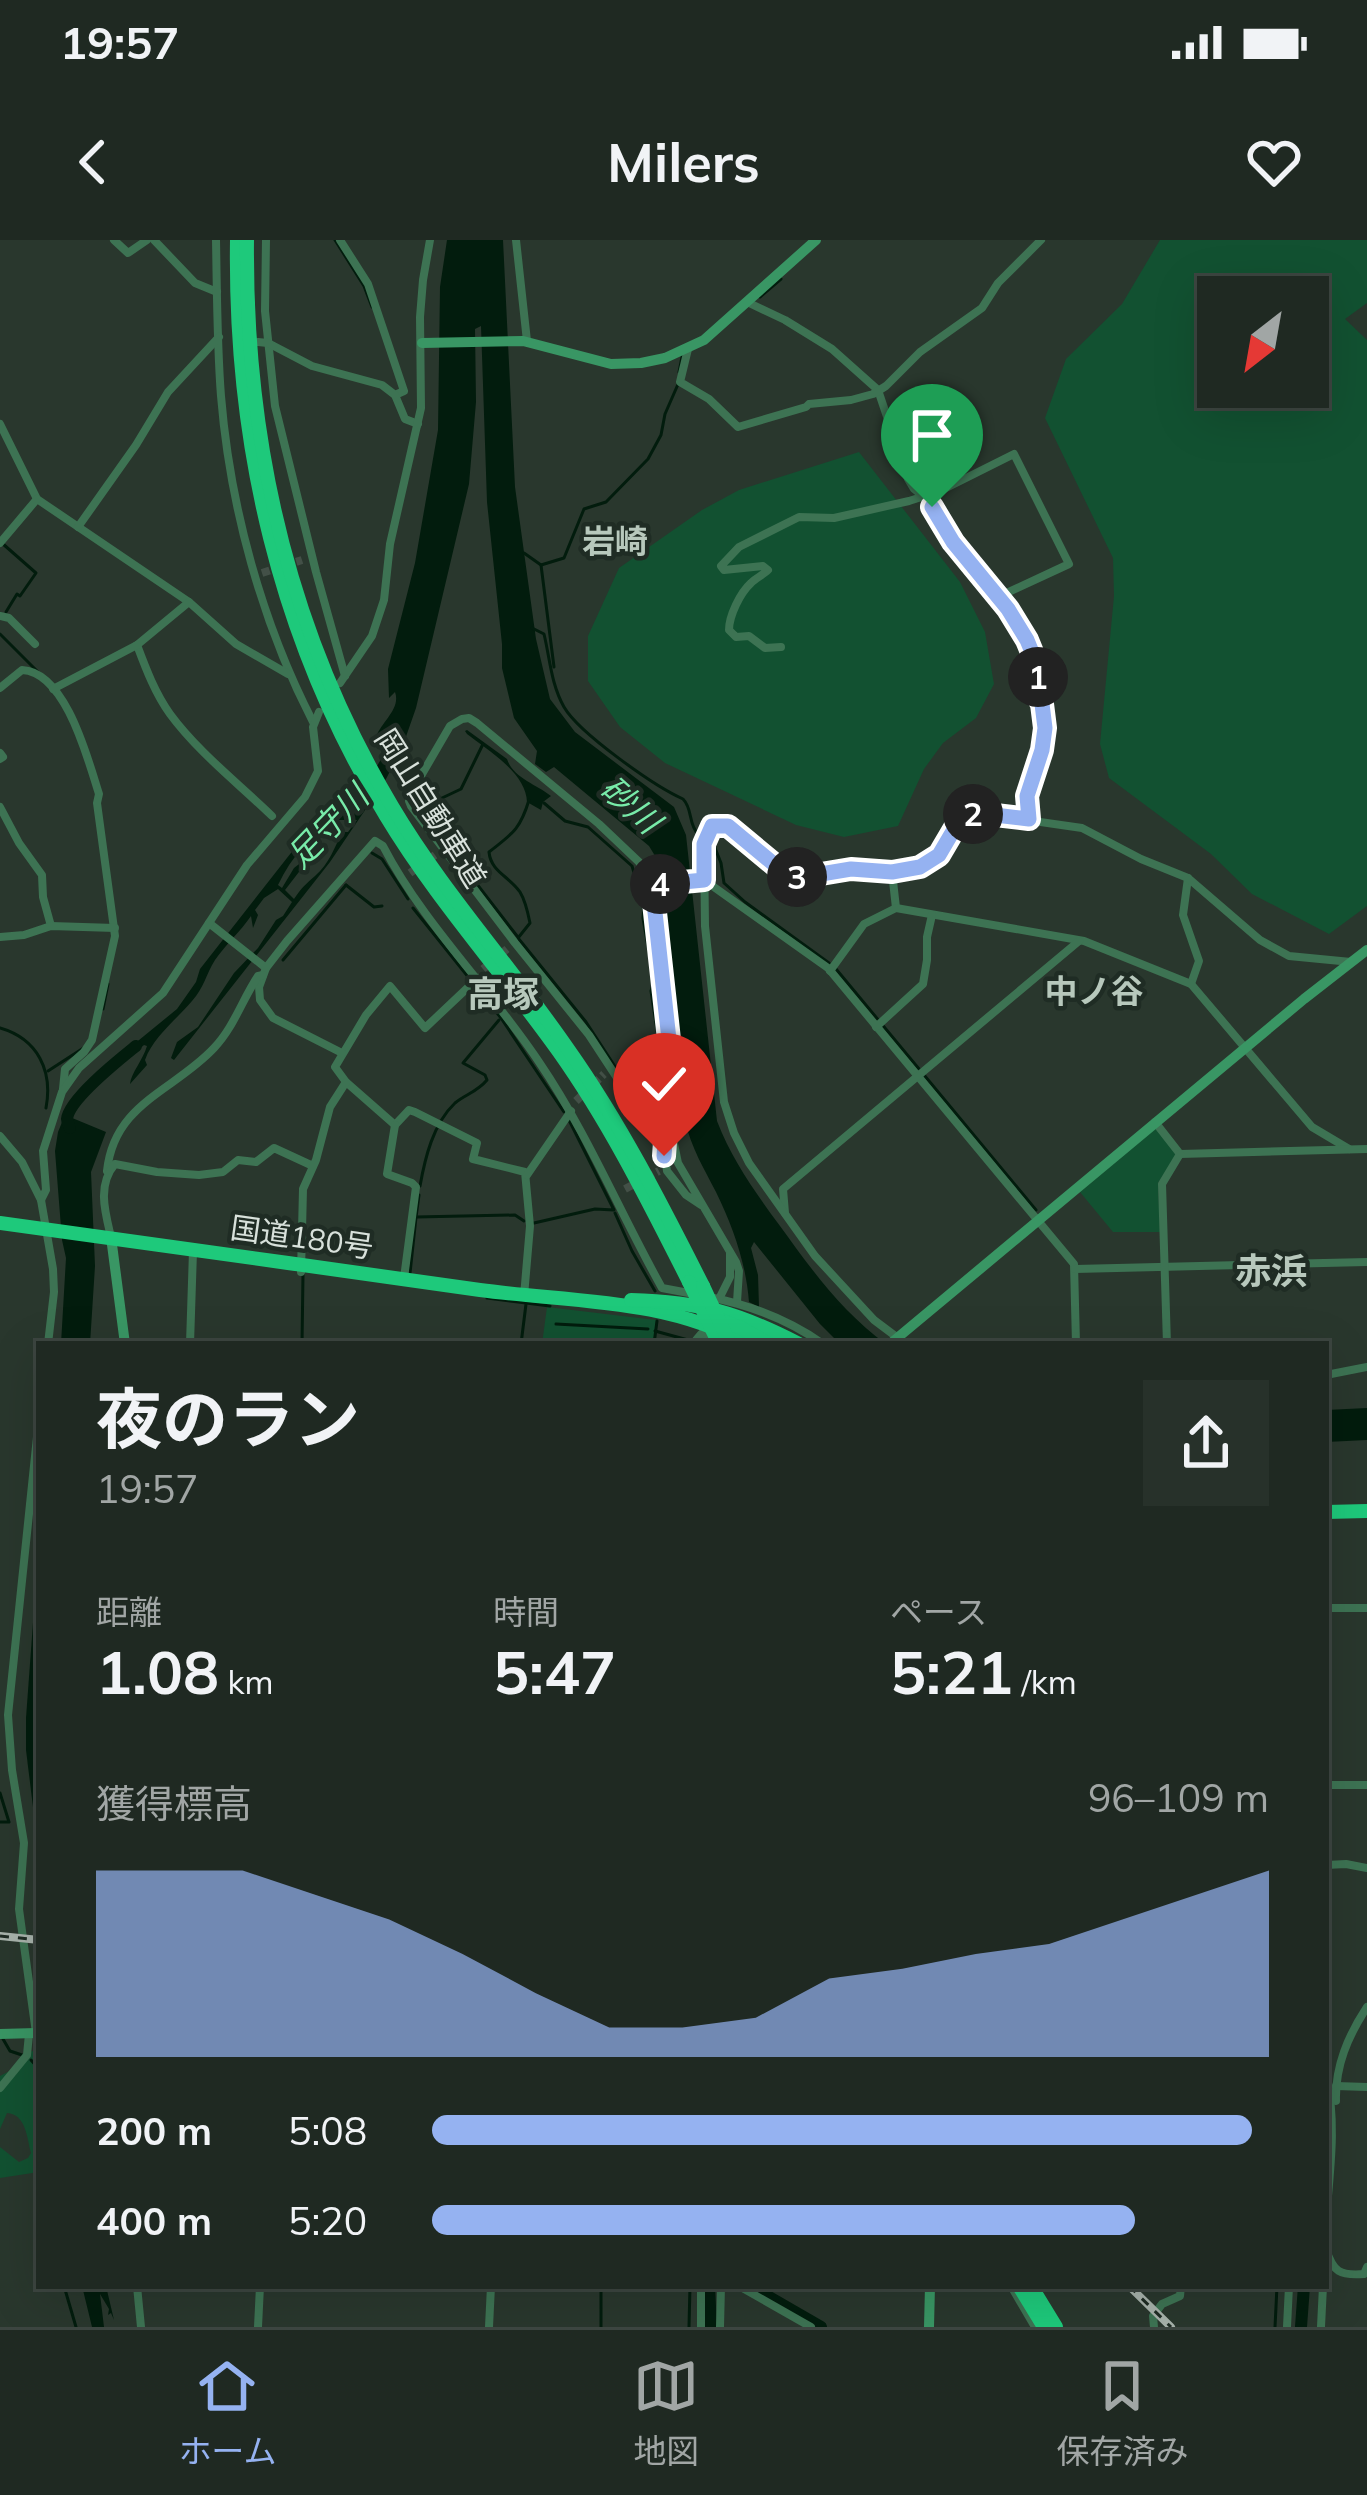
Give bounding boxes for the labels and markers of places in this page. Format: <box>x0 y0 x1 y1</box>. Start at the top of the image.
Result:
pin <box>881 384 983 507</box>
pin: 1 <box>1008 647 1068 707</box>
pin: 2 <box>943 784 1003 844</box>
pin: 3 <box>767 847 827 907</box>
pin: 4 <box>630 854 690 914</box>
pin <box>613 1033 715 1156</box>

